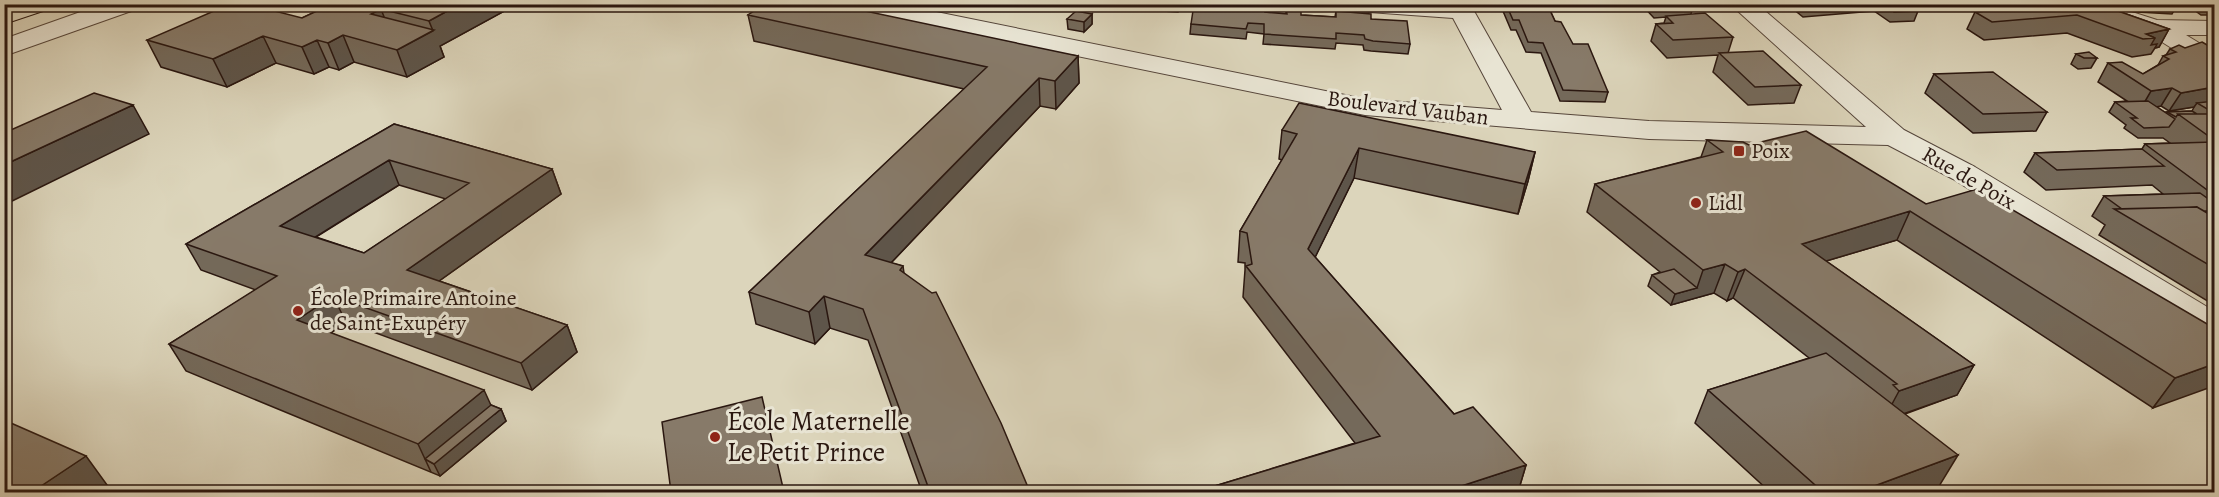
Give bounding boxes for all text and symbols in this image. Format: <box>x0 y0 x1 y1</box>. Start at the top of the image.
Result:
street label: Boulevard Vauban <box>1326 83 1490 133</box>
place label: Poix <box>1751 136 1790 166</box>
street label: Rue de Poix <box>1917 139 2022 217</box>
marker: Poix <box>1732 144 1746 158</box>
place label: Lidl <box>1708 188 1743 218</box>
marker: Lidl <box>1689 196 1703 210</box>
place label: École Primaire Antoine de Saint-Exupéry <box>310 283 517 338</box>
marker: École Primaire Antoine de Saint-Exupéry <box>291 304 305 318</box>
place label: École Maternelle Le Petit Prince <box>727 403 910 470</box>
marker: École Maternelle Le Petit Prince <box>708 430 722 444</box>

